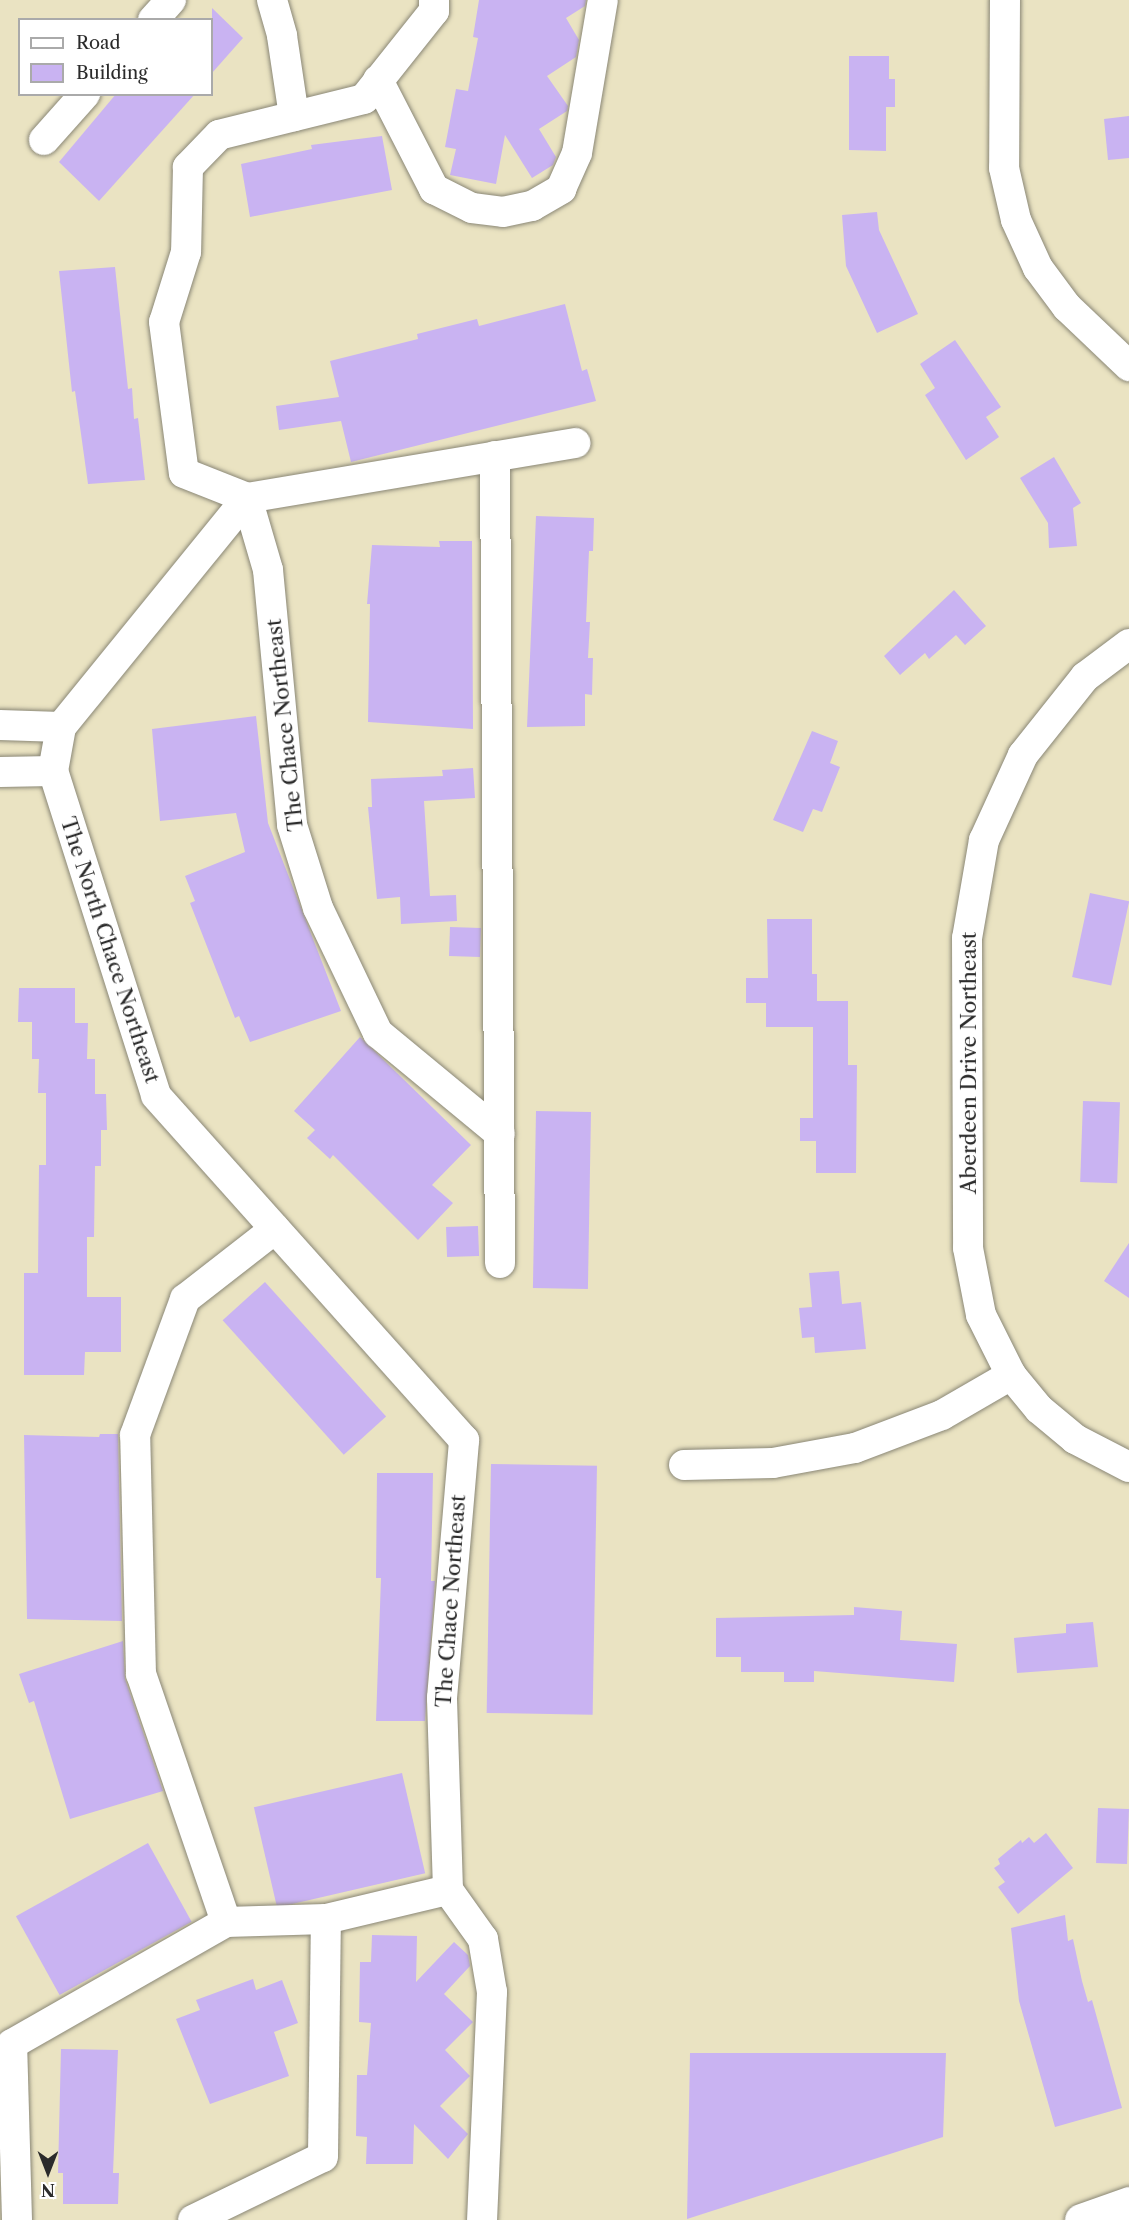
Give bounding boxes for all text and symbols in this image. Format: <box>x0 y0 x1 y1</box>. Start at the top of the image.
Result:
legend <box>18 18 213 96</box>
text: Road <box>76 32 121 54</box>
text: Building <box>76 62 148 84</box>
street label: The Chace Northeast <box>261 618 309 832</box>
street label: The North Chace Northeast <box>55 814 165 1086</box>
street label: Aberdeen Drive Northeast <box>956 932 982 1194</box>
street label: The Chace Northeast <box>431 1494 471 1708</box>
north arrow <box>18 2142 78 2202</box>
text: N <box>41 2180 55 2200</box>

